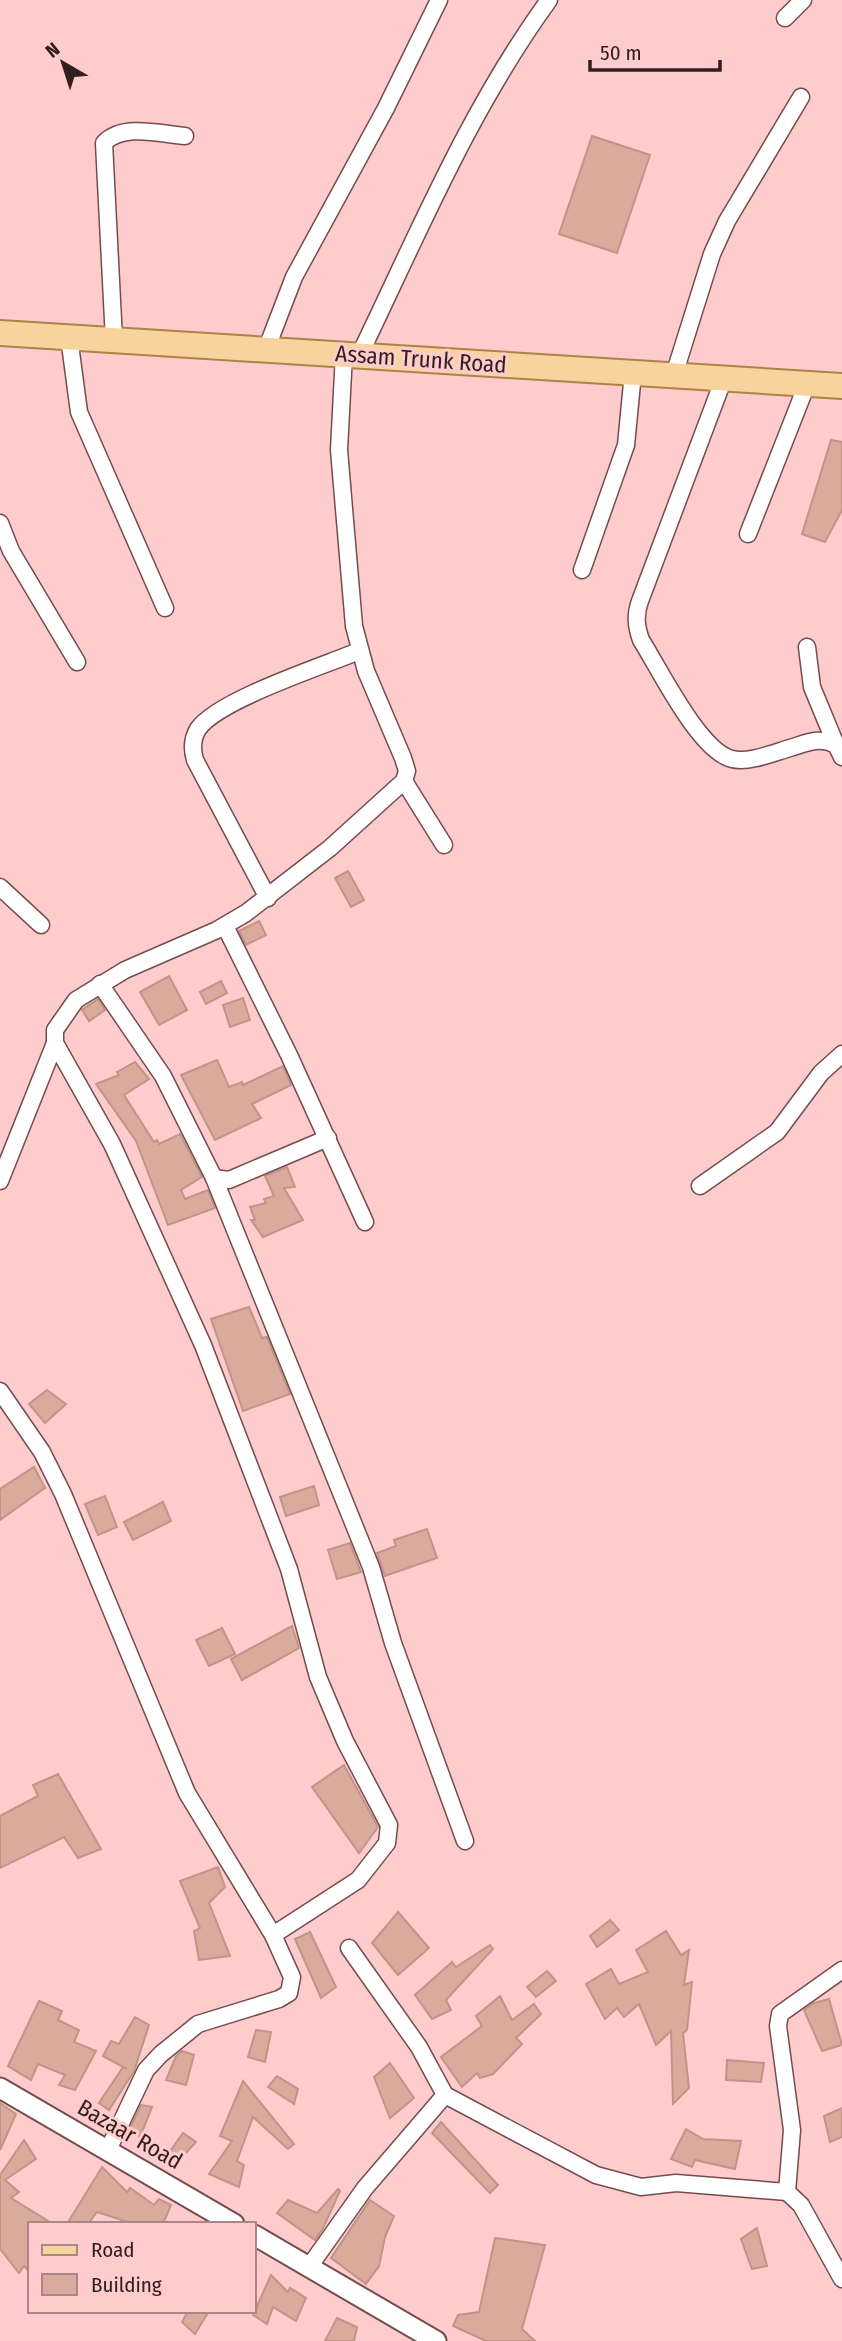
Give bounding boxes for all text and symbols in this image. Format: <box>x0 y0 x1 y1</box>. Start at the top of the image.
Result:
north arrow <box>28 28 98 98</box>
scale bar <box>590 28 720 72</box>
text: N <box>41 38 64 63</box>
text: 50 m <box>600 40 642 66</box>
street label: Assam Trunk Road <box>334 339 508 379</box>
street label: Bazaar Road <box>73 2093 187 2175</box>
legend <box>28 2222 256 2313</box>
text: Road <box>91 2237 135 2263</box>
text: Building <box>91 2272 162 2298</box>

